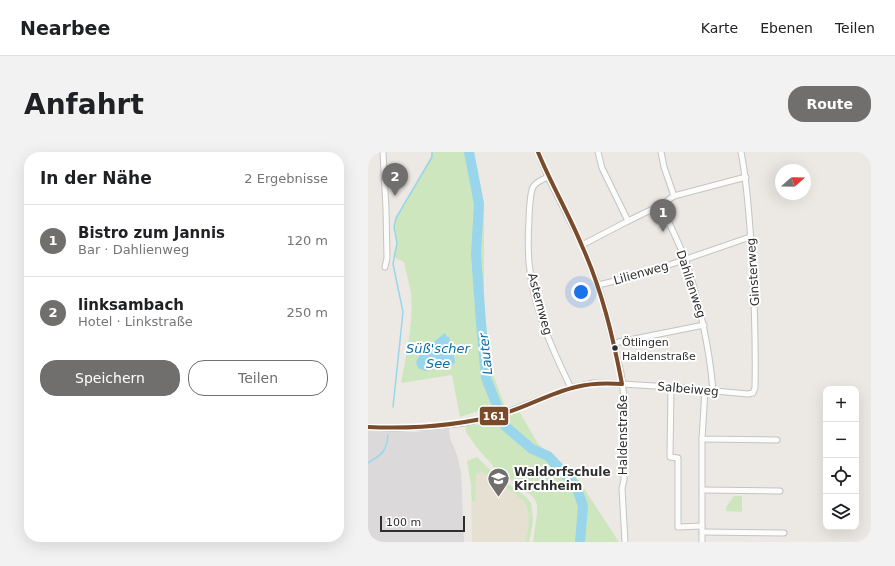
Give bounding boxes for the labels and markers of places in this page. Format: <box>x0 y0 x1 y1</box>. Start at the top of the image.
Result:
pin: 2 <box>382 163 408 196</box>
pin: 1 <box>650 199 676 232</box>
place label: Ötlingen Haldenstraße <box>622 336 696 363</box>
marker: Ötlingen Haldenstraße <box>610 343 620 353</box>
place label: Waldorfschule Kirchheim <box>514 465 611 493</box>
school or university icon: Waldorfschule Kirchheim <box>486 466 512 499</box>

